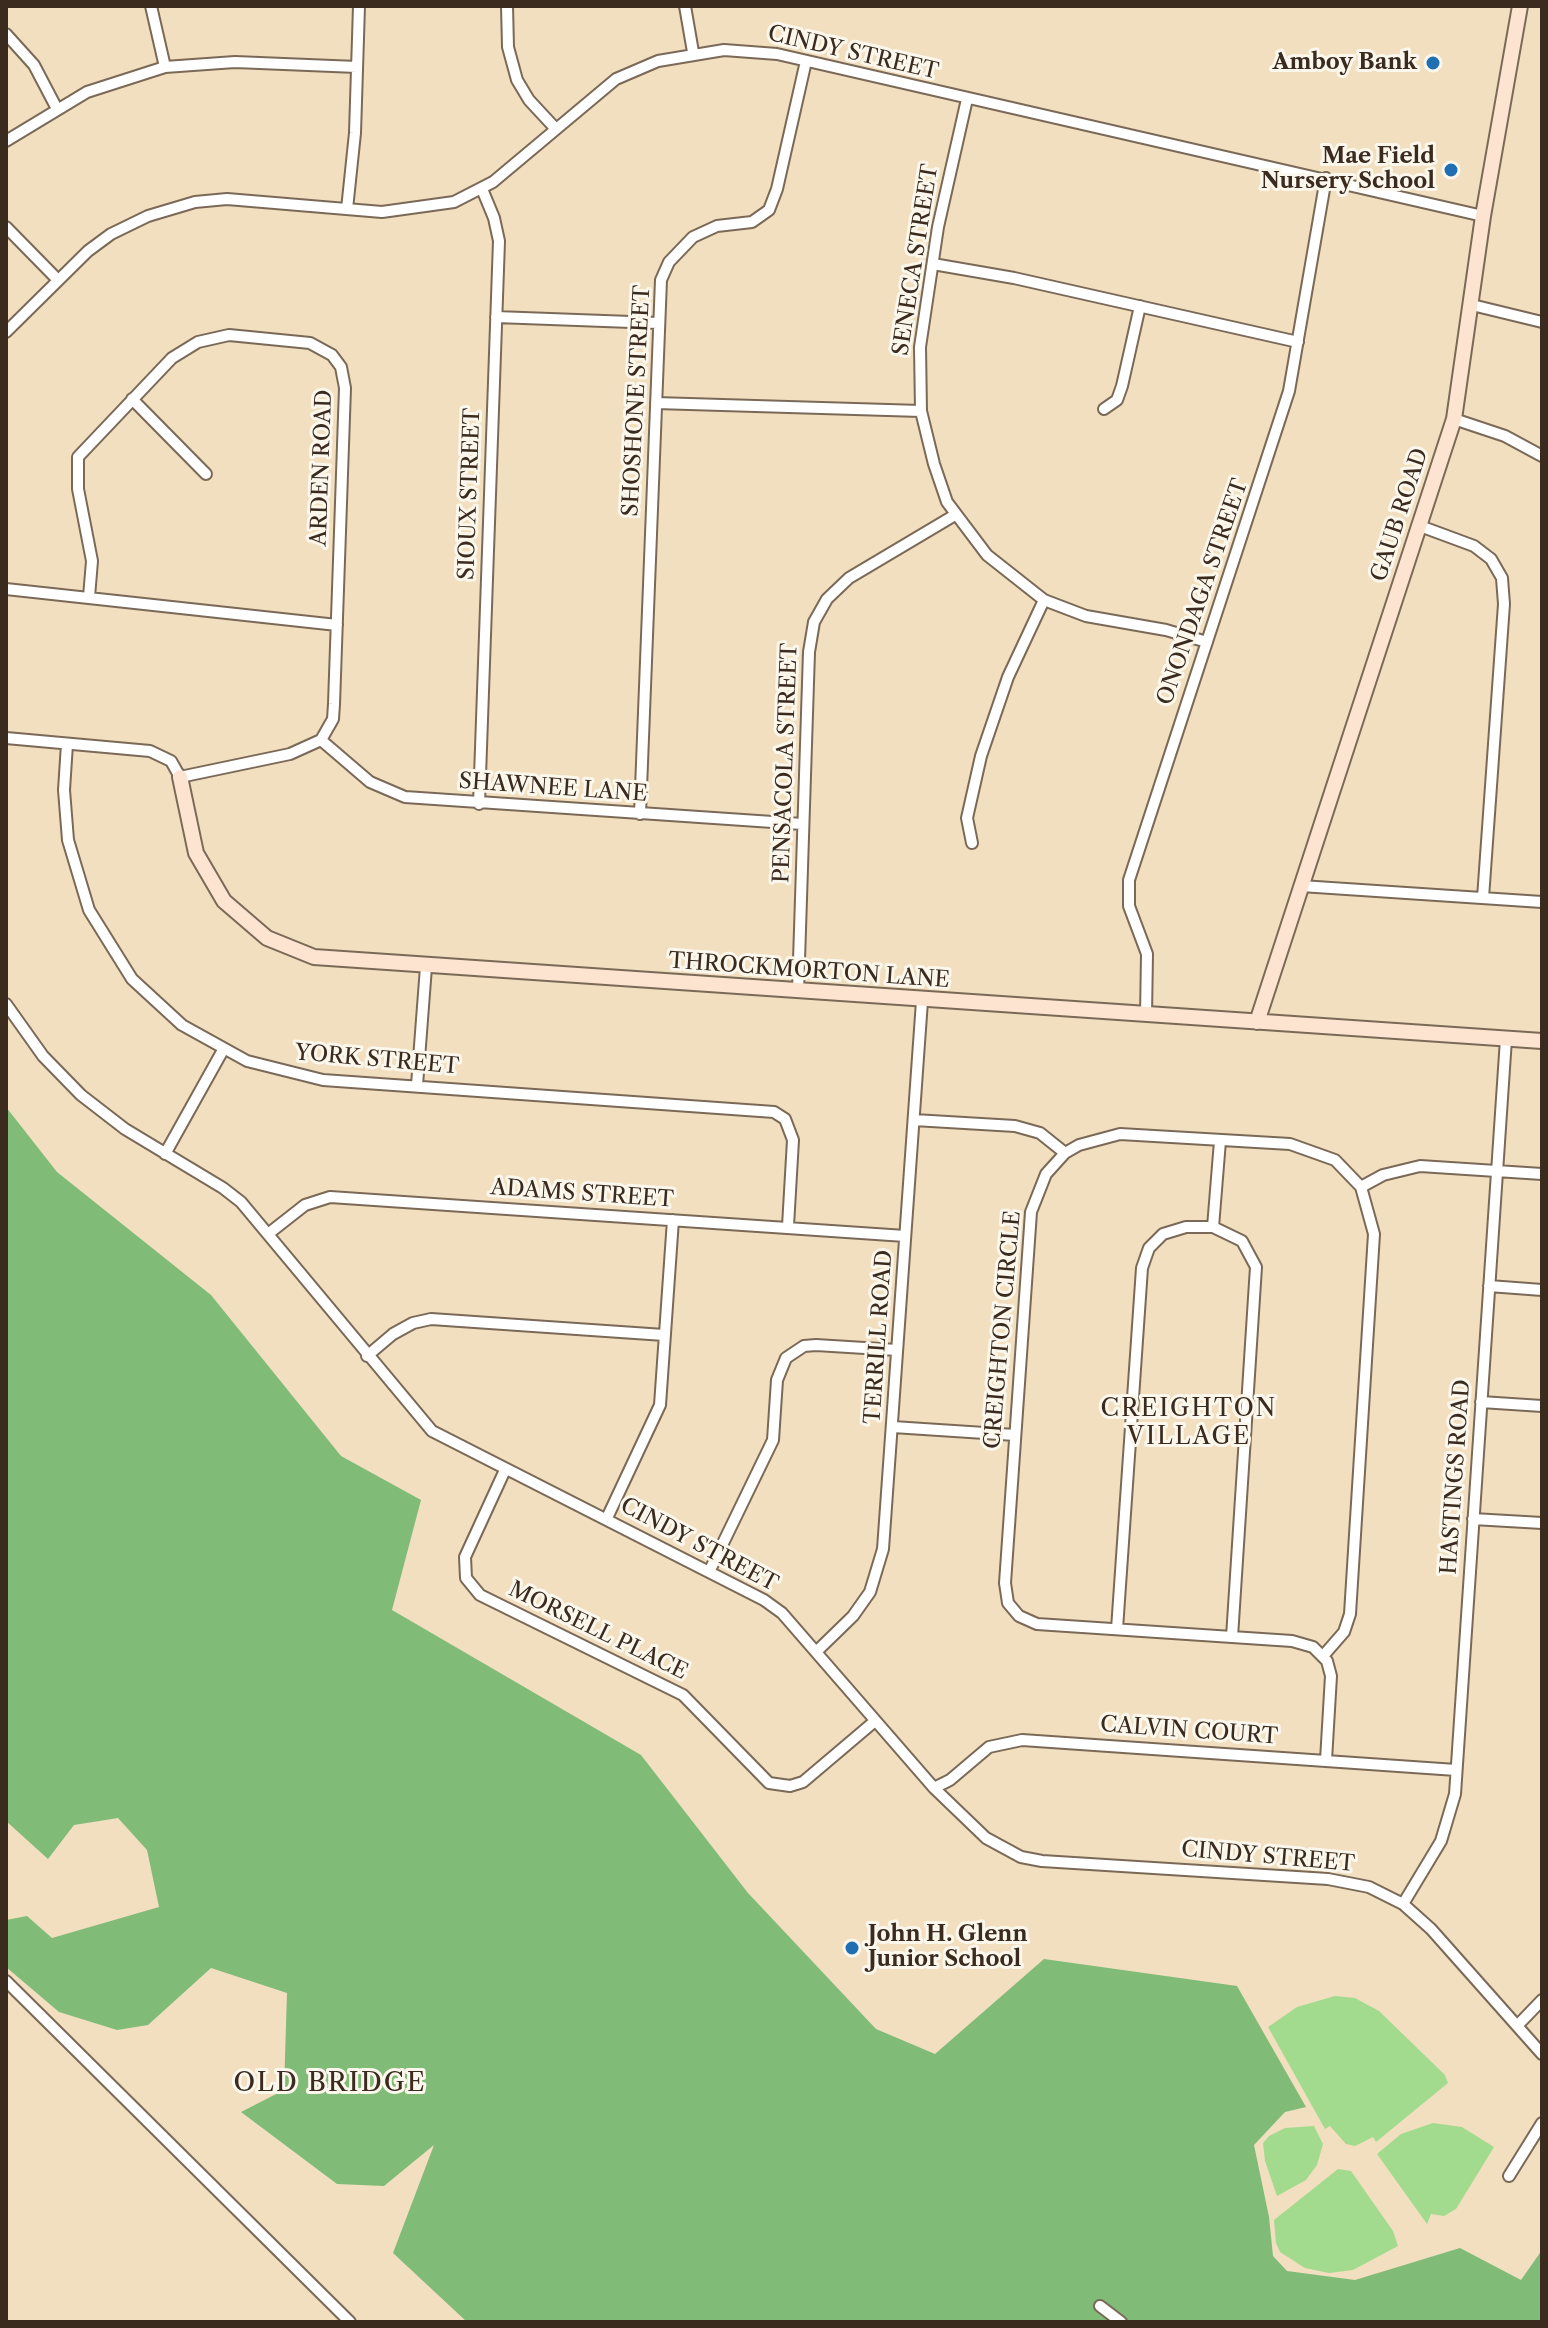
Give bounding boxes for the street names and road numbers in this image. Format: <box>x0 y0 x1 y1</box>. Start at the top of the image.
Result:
street label: CINDY STREET <box>765 21 941 85</box>
street label: SENECA STREET <box>888 162 944 358</box>
street label: SHOSHONE STREET <box>618 285 656 517</box>
street label: ARDEN ROAD <box>306 389 338 547</box>
street label: SIOUX STREET <box>454 408 486 580</box>
street label: GAUB ROAD <box>1366 445 1434 585</box>
street label: ONONDAGA STREET <box>1152 476 1254 708</box>
street label: PENSACOLA STREET <box>769 642 803 884</box>
street label: SHAWNEE LANE <box>458 768 648 808</box>
street label: THROCKMORTON LANE <box>667 948 951 994</box>
street label: YORK STREET <box>294 1040 460 1080</box>
street label: ADAMS STREET <box>490 1174 674 1214</box>
street label: CREIGHTON CIRCLE <box>979 1210 1027 1450</box>
street label: TERRILL ROAD <box>860 1249 898 1425</box>
street label: HASTINGS ROAD <box>1436 1379 1476 1575</box>
street label: CINDY STREET <box>616 1492 782 1598</box>
street label: MORSELL PLACE <box>504 1576 692 1686</box>
street label: CALVIN COURT <box>1099 1712 1279 1750</box>
street label: CINDY STREET <box>1180 1836 1356 1878</box>

